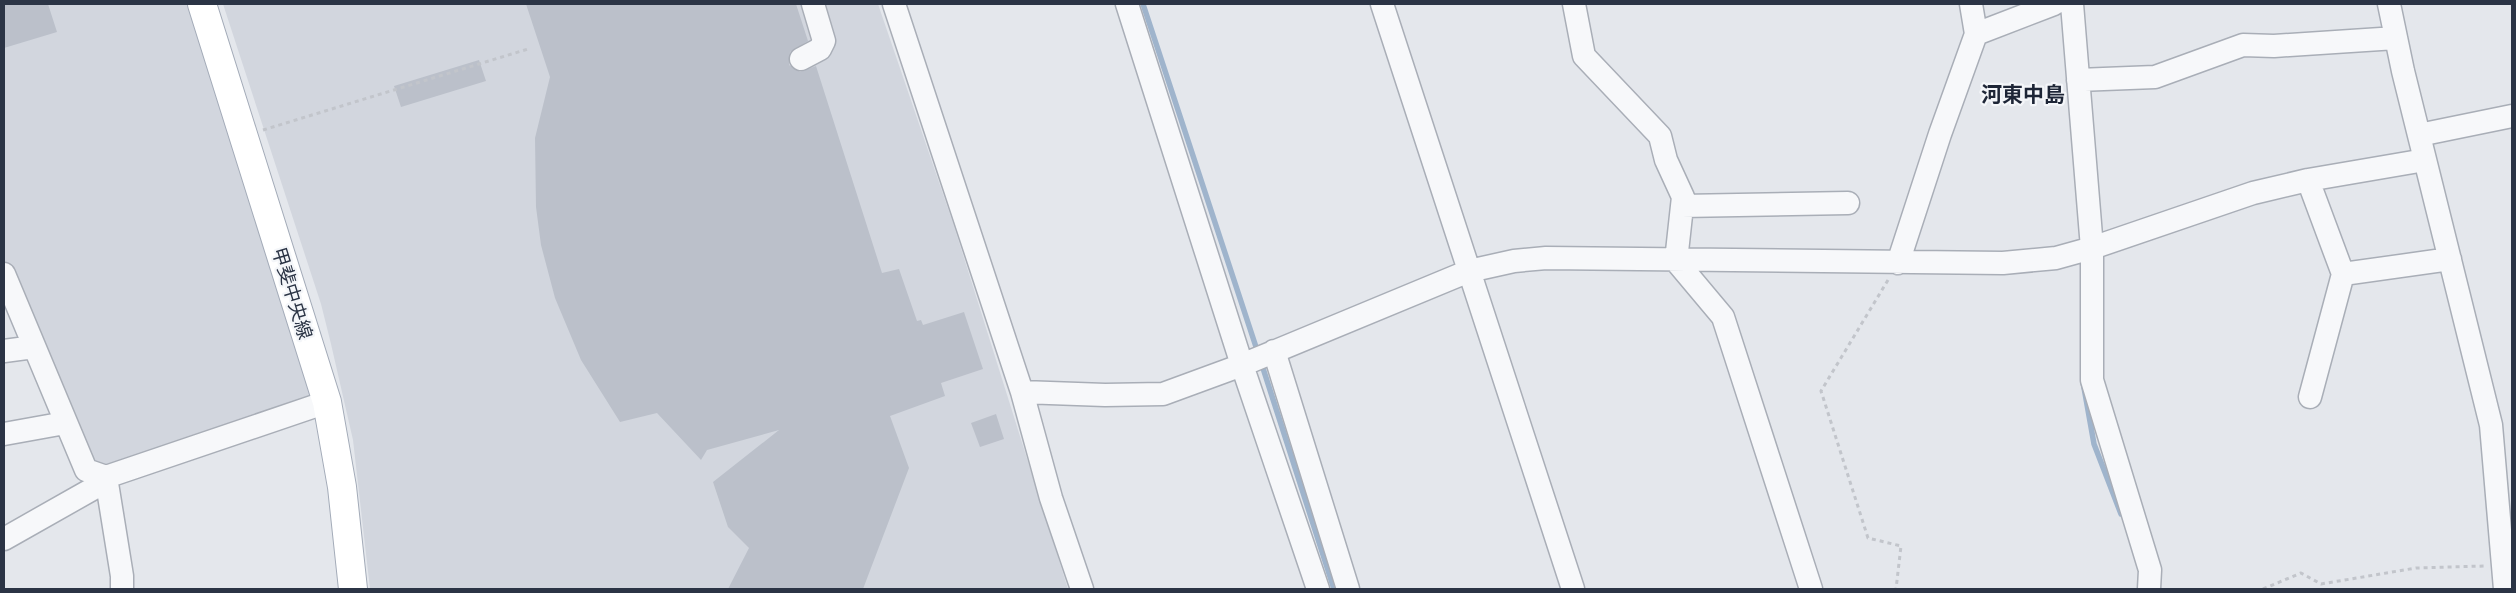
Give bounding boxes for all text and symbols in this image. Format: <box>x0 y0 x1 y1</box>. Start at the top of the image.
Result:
district label: 河東中島 <box>1981 81 2065 106</box>
street label: 甲斐中央線 <box>268 244 318 342</box>

